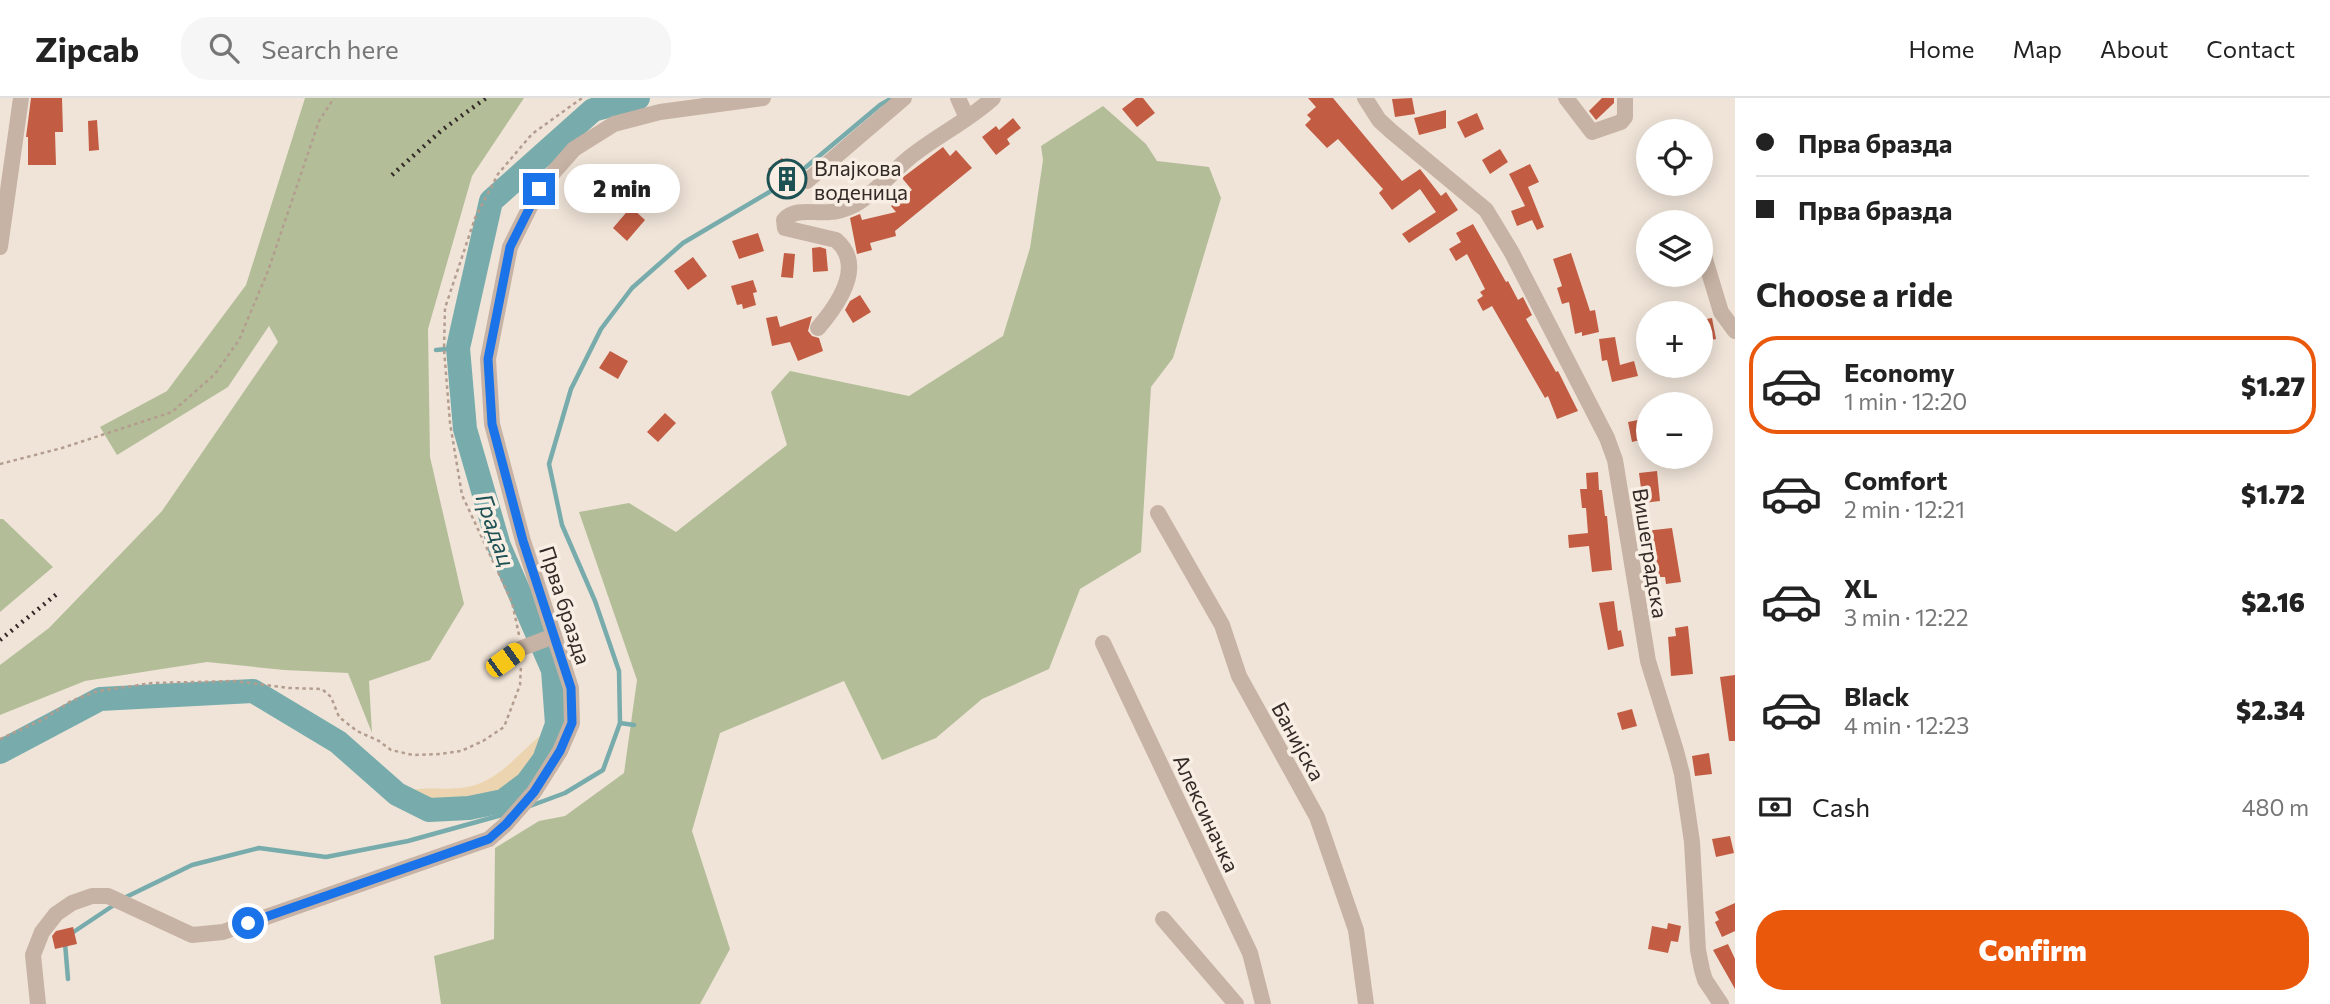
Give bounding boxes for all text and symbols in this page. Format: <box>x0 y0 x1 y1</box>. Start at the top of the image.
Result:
search box <box>181 17 671 80</box>
text: Zipcab <box>35 28 139 69</box>
icon: search <box>205 29 243 67</box>
text: Search here <box>261 33 399 64</box>
text: Home <box>1909 34 1975 63</box>
text: Map <box>2013 34 2062 63</box>
text: About <box>2100 34 2168 63</box>
text: Contact <box>2206 34 2295 63</box>
map controls <box>1636 119 1713 469</box>
button: locate <box>1636 119 1713 196</box>
text: Прва бразда <box>1798 127 1952 158</box>
place label: Влајкова воденица <box>814 155 908 204</box>
building icon: Влајкова воденица <box>766 158 808 200</box>
callout: 2 min <box>564 164 679 214</box>
route end <box>523 173 555 205</box>
text: 2 min <box>593 174 651 202</box>
text: Прва бразда <box>1798 194 1952 225</box>
button: layers <box>1636 210 1713 287</box>
text: Choose a ride <box>1756 274 1953 314</box>
button: + <box>1636 301 1713 378</box>
icon: car <box>1760 354 1823 417</box>
text: Economy <box>1844 356 1955 387</box>
text: $1.27 <box>2241 370 2305 401</box>
text: 1 min · 12:20 <box>1844 387 1967 415</box>
button: − <box>1636 392 1713 469</box>
icon: car <box>1760 462 1823 525</box>
text: Comfort <box>1844 464 1947 495</box>
text: $1.72 <box>2241 478 2305 509</box>
street label: Вишеградска <box>1628 486 1674 620</box>
water label: Градац <box>471 490 521 570</box>
text: 2 min · 12:21 <box>1844 495 1965 523</box>
street label: Прва бразда <box>535 543 597 667</box>
icon: car <box>1760 570 1823 633</box>
text: XL <box>1844 572 1878 603</box>
text: $2.16 <box>2241 586 2305 617</box>
text: 3 min · 12:22 <box>1844 603 1968 631</box>
car <box>482 639 529 681</box>
icon: car <box>1760 678 1823 741</box>
text: Black <box>1844 680 1910 711</box>
text: $2.34 <box>2236 694 2305 725</box>
street label: Банијска <box>1267 697 1331 785</box>
text: 4 min · 12:23 <box>1844 711 1970 739</box>
street label: Алексиначка <box>1169 750 1245 876</box>
icon: cash <box>1756 788 1794 826</box>
text: Cash <box>1812 791 1870 822</box>
text: 480 m <box>2242 793 2309 821</box>
route start <box>232 907 264 939</box>
button: Confirm <box>1756 910 2309 990</box>

